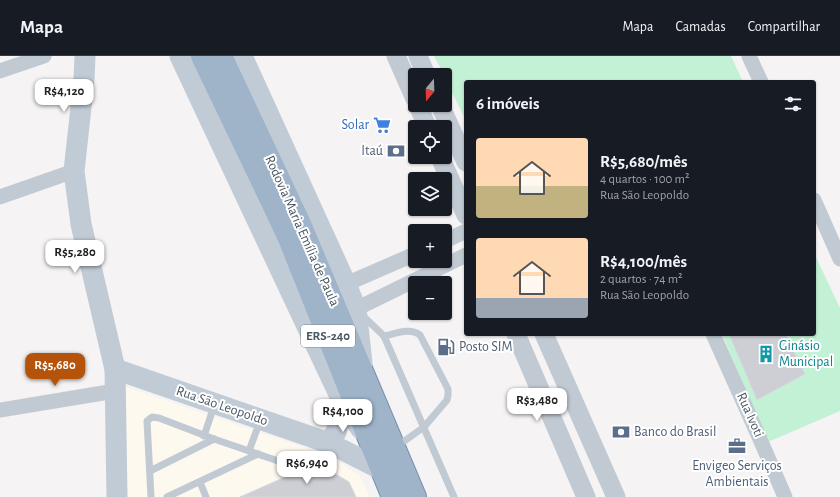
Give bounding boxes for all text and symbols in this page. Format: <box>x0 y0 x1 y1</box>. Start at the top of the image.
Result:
text: Mapa <box>20 18 63 37</box>
text: Mapa <box>623 20 653 34</box>
text: Camadas <box>675 20 726 34</box>
text: Compartilhar <box>748 20 820 34</box>
north arrow <box>408 68 452 112</box>
map controls <box>408 68 452 320</box>
pin: R$4,120 <box>27 79 101 113</box>
text: R$4,120 <box>44 85 84 98</box>
icon: filters <box>782 93 804 115</box>
text: 6 imóveis <box>476 95 539 112</box>
supermarket icon: Solar <box>372 115 392 135</box>
place label: Solar <box>341 118 369 132</box>
button: locate <box>408 120 452 164</box>
bank icon: Itaú <box>386 141 406 161</box>
place label: Itaú <box>361 144 383 158</box>
text: R$5,680/mês <box>600 153 687 170</box>
street label: Rodovia Maria Emília de Paula <box>262 154 342 309</box>
icon: home <box>508 154 556 202</box>
button: layers <box>408 172 452 216</box>
text: 4 quartos · 100 m² <box>600 173 689 186</box>
text: Rua São Leopoldo <box>600 189 689 202</box>
button: + <box>408 224 452 268</box>
pin: R$5,280 <box>38 240 112 274</box>
text: R$5,280 <box>54 246 96 259</box>
text: R$4,100/mês <box>600 253 687 270</box>
icon: home <box>508 254 556 302</box>
text: 2 quartos · 74 m² <box>600 273 683 286</box>
button: − <box>408 276 452 320</box>
text: Rua São Leopoldo <box>600 289 689 302</box>
road number: ERS-240 <box>301 325 355 347</box>
fuel station icon: Posto SIM <box>436 337 456 357</box>
place label: Ginásio Municipal <box>779 339 833 369</box>
place label: Posto SIM <box>459 340 513 354</box>
building icon: Ginásio Municipal <box>756 344 776 364</box>
pin: R$5,680 <box>18 353 92 387</box>
text: R$5,680 <box>34 359 76 372</box>
street label: Rua São Leopoldo <box>174 384 270 428</box>
pin: R$3,480 <box>500 388 574 422</box>
street label: Rua Ivoti <box>734 391 766 439</box>
text: R$3,480 <box>516 394 558 407</box>
pin: R$4,100 <box>306 399 380 433</box>
text: R$4,100 <box>322 405 364 418</box>
bank icon: Banco do Brasil <box>611 422 631 442</box>
place label: Banco do Brasil <box>634 425 716 439</box>
office icon: Envigeo Serviços Ambientais <box>727 436 747 456</box>
pin: R$6,940 <box>270 451 344 485</box>
text: R$6,940 <box>286 457 328 470</box>
place label: Envigeo Serviços Ambientais <box>692 459 782 489</box>

